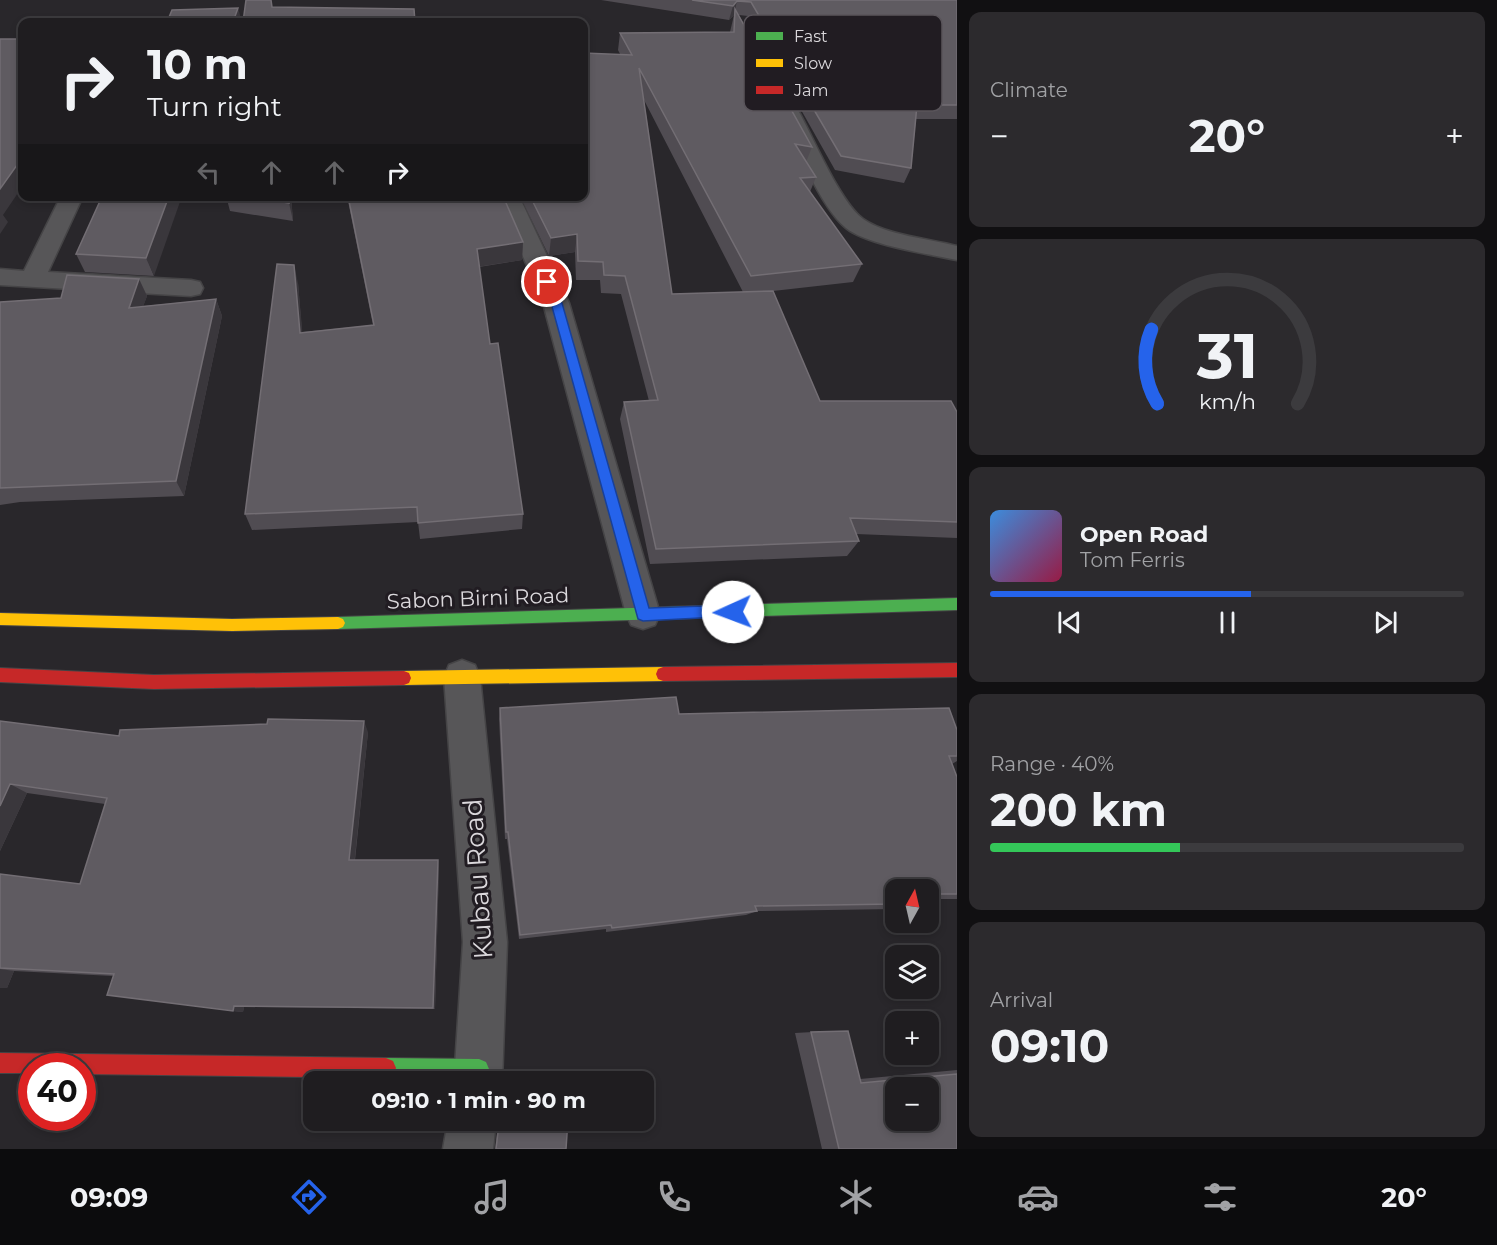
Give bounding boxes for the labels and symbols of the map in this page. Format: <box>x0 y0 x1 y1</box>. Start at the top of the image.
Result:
legend <box>744 15 942 111</box>
text: Fast <box>794 27 828 46</box>
text: Slow <box>794 54 832 73</box>
text: Jam <box>793 81 828 100</box>
pin <box>521 256 572 307</box>
position arrow <box>701 580 765 644</box>
street label: Sabon Birni Road <box>386 582 570 614</box>
street label: Kubau Road <box>456 798 500 960</box>
north arrow <box>885 879 939 933</box>
speed limit sign: 40 <box>18 1053 96 1131</box>

